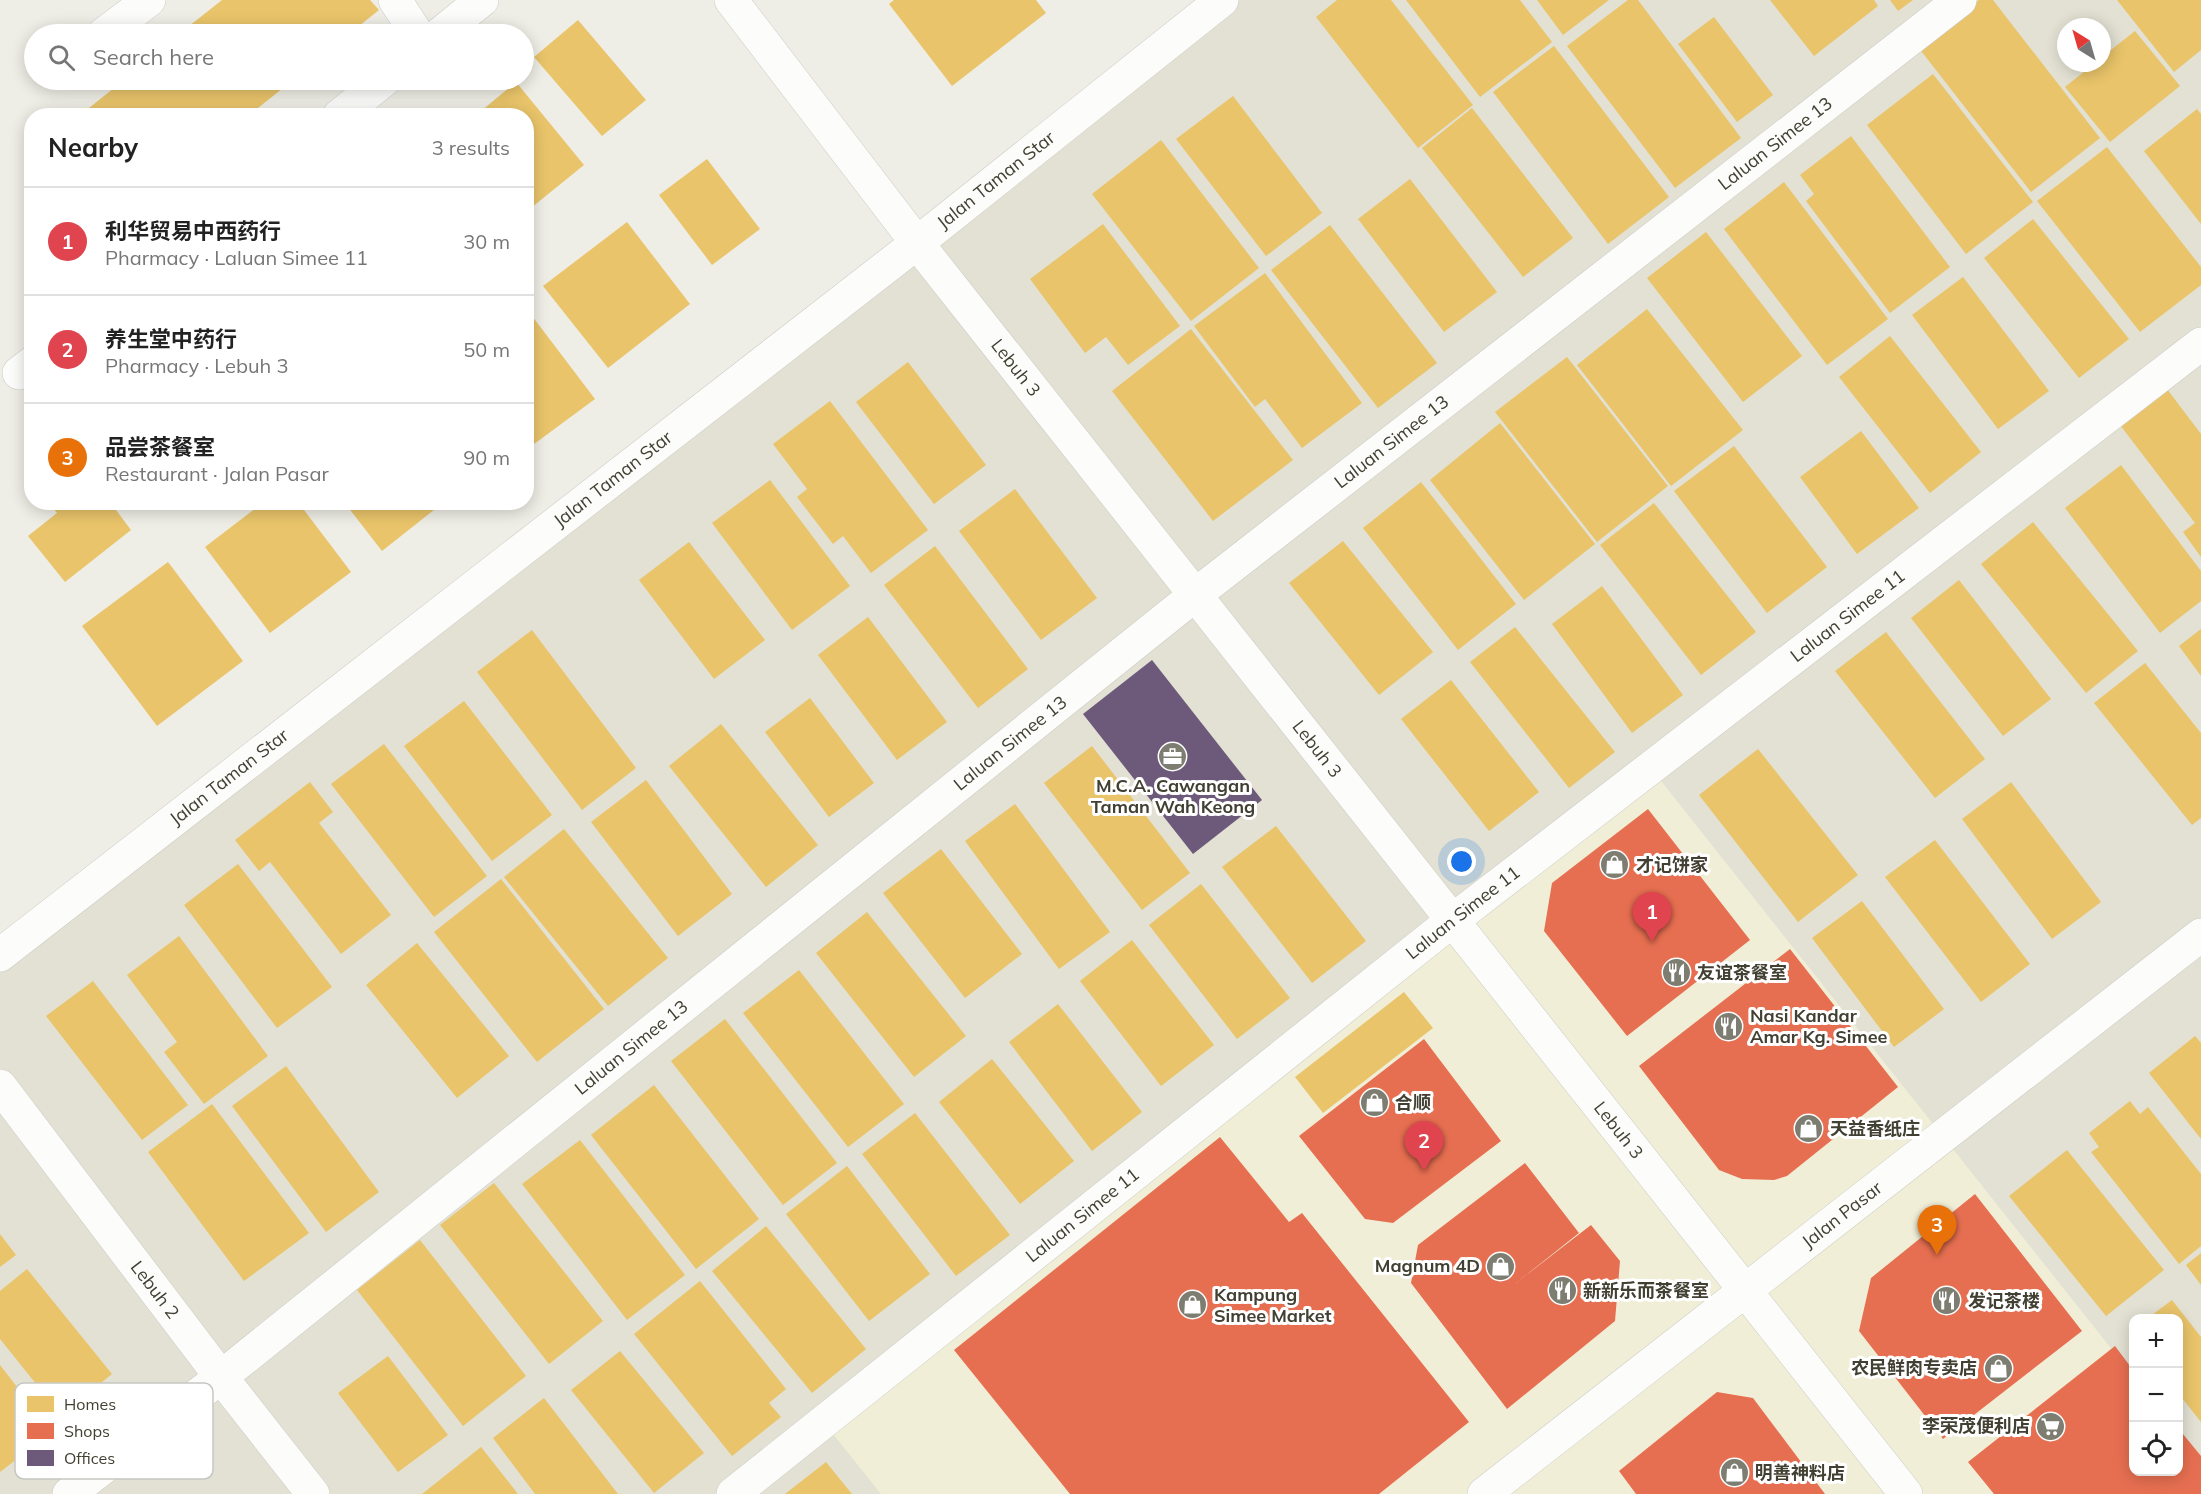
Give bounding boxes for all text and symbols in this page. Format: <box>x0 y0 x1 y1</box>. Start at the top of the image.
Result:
north arrow <box>2057 18 2111 72</box>
search box <box>24 24 534 90</box>
icon: search <box>45 41 78 74</box>
text: Search here <box>93 43 214 71</box>
street label: Laluan Simee 13 <box>1713 92 1837 195</box>
street label: Jalan Taman Star <box>932 125 1060 234</box>
text: Nearby <box>48 131 138 164</box>
text: 3 results <box>432 135 510 160</box>
text: 利华贸易中西药行 <box>105 217 281 245</box>
text: 1 <box>62 229 74 254</box>
text: 30 m <box>463 229 510 254</box>
text: Pharmacy · Laluan Simee 11 <box>105 245 368 270</box>
text: 养生堂中药行 <box>105 325 237 353</box>
street label: Lebuh 3 <box>986 334 1046 401</box>
text: 2 <box>62 337 74 362</box>
text: 50 m <box>463 337 510 362</box>
text: Pharmacy · Lebuh 3 <box>105 353 288 378</box>
street label: Laluan Simee 13 <box>1330 390 1453 493</box>
street label: Jalan Taman Star <box>549 425 677 532</box>
text: 品尝茶餐室 <box>105 433 215 461</box>
text: 3 <box>62 445 74 470</box>
text: 90 m <box>463 445 510 470</box>
text: Restaurant · Jalan Pasar <box>105 461 329 486</box>
street label: Laluan Simee 11 <box>1785 564 1909 667</box>
street label: Laluan Simee 13 <box>949 691 1071 795</box>
street label: Lebuh 3 <box>1288 715 1347 782</box>
street label: Jalan Taman Star <box>165 723 293 830</box>
office icon: M.C.A. Cawangan Taman Wah Keong <box>1157 741 1189 773</box>
place label: M.C.A. Cawangan Taman Wah Keong <box>1091 774 1255 818</box>
your location <box>1447 847 1476 876</box>
shop icon: 才记饼家 <box>1599 849 1631 881</box>
place label: 才记饼家 <box>1636 853 1708 876</box>
street label: Laluan Simee 11 <box>1401 861 1524 964</box>
pin: 1 <box>1632 892 1672 942</box>
restaurant icon: 友谊茶餐室 <box>1660 957 1692 989</box>
place label: 友谊茶餐室 <box>1697 961 1787 984</box>
street label: Laluan Simee 13 <box>570 995 692 1100</box>
place label: Nasi Kandar Amar Kg. Simee <box>1750 1004 1888 1048</box>
restaurant icon: Nasi Kandar Amar Kg. Simee <box>1713 1010 1745 1042</box>
shop icon: 合顺 <box>1358 1087 1390 1119</box>
place label: 合顺 <box>1395 1091 1431 1114</box>
street label: Lebuh 3 <box>1589 1097 1649 1163</box>
shop icon: 天益香纸庄 <box>1793 1113 1825 1145</box>
place label: 天益香纸庄 <box>1830 1117 1920 1140</box>
pin: 2 <box>1404 1122 1444 1171</box>
street label: Laluan Simee 11 <box>1021 1163 1144 1267</box>
street label: Jalan Pasar <box>1797 1176 1887 1253</box>
pin: 3 <box>1918 1206 1956 1255</box>
shop icon: Magnum 4D <box>1485 1250 1517 1282</box>
place label: Magnum 4D <box>1375 1254 1480 1277</box>
street label: Lebuh 2 <box>126 1256 185 1323</box>
restaurant icon: 新新乐而茶餐室 <box>1546 1275 1578 1307</box>
place label: 新新乐而茶餐室 <box>1583 1279 1709 1302</box>
place label: Kampung Simee Market <box>1214 1283 1332 1327</box>
restaurant icon: 发记茶楼 <box>1931 1285 1963 1317</box>
shop icon: Kampung Simee Market <box>1177 1289 1209 1321</box>
place label: 发记茶楼 <box>1968 1289 2040 1312</box>
map controls <box>2129 1314 2183 1476</box>
button: + <box>2129 1314 2183 1368</box>
shop icon: 农民鲜肉专卖店 <box>1982 1352 2014 1384</box>
place label: 农民鲜肉专卖店 <box>1851 1356 1977 1379</box>
button: − <box>2129 1368 2183 1422</box>
legend <box>15 1383 213 1479</box>
text: Homes <box>64 1394 116 1414</box>
supermarket icon: 李荣茂便利店 <box>2035 1410 2067 1442</box>
place label: 李荣茂便利店 <box>1922 1414 2030 1437</box>
text: Shops <box>64 1421 110 1441</box>
button: locate <box>2129 1422 2183 1476</box>
text: Offices <box>64 1448 115 1468</box>
shop icon: 明善神料店 <box>1718 1457 1750 1489</box>
place label: 明善神料店 <box>1755 1461 1845 1484</box>

